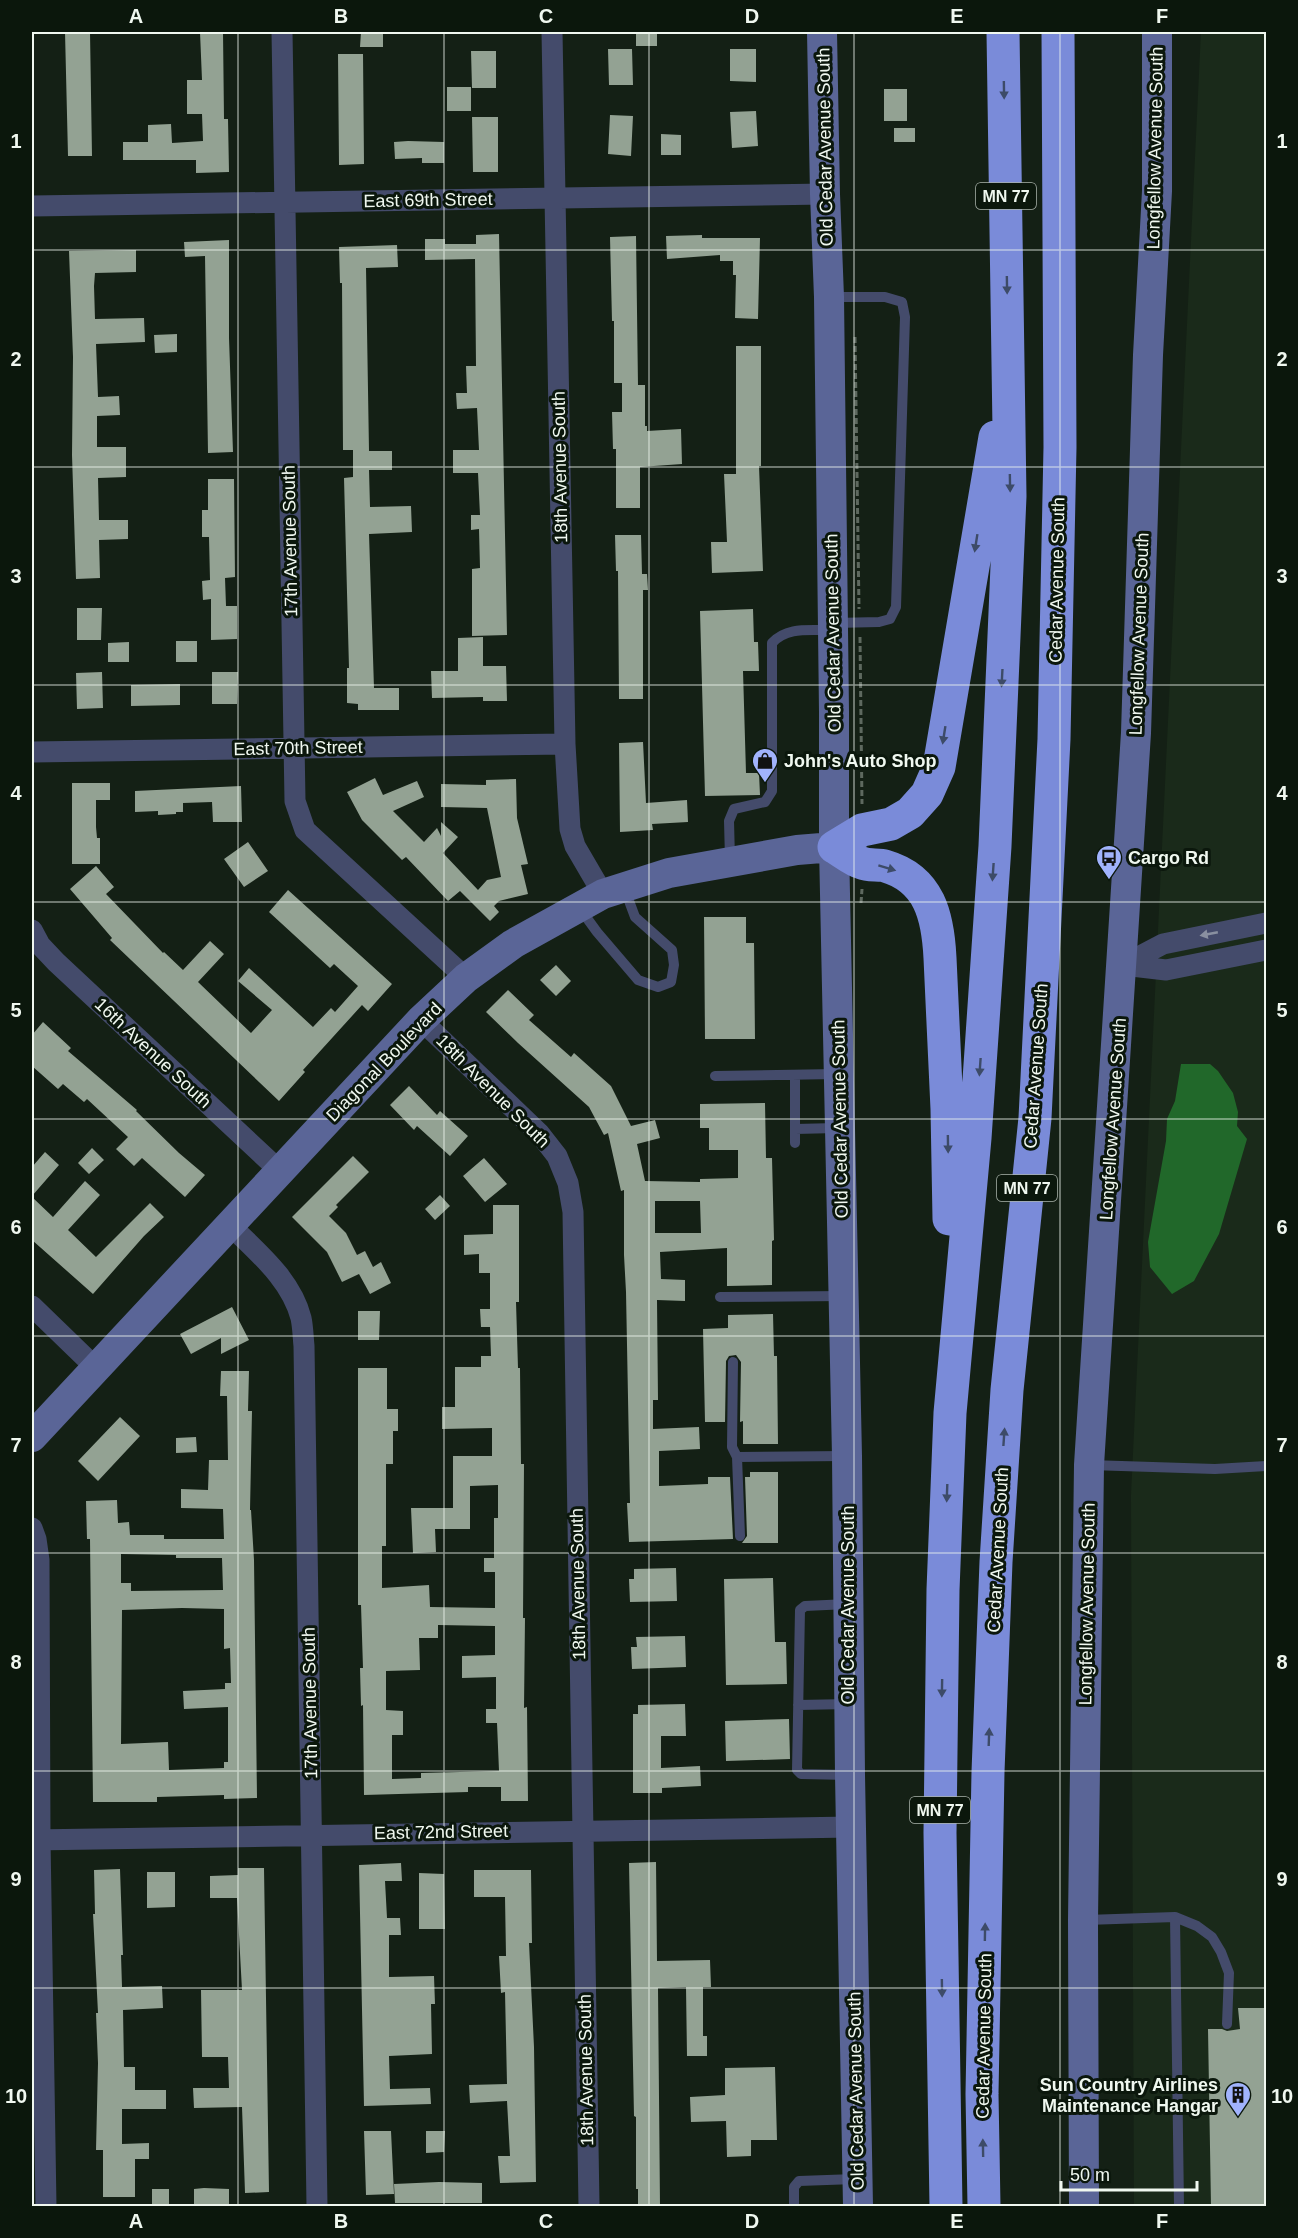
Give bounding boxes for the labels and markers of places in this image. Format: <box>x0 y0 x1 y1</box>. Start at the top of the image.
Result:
shop icon: John's Auto Shop <box>750 746 780 784</box>
place label: John's Auto Shop <box>784 751 937 771</box>
bus stop icon: Cargo Rd <box>1094 843 1124 881</box>
place label: Cargo Rd <box>1128 848 1209 868</box>
place label: Sun Country Airlines Maintenance Hangar <box>1040 2075 1218 2116</box>
building icon: Sun Country Airlines Maintenance Hangar <box>1223 2080 1253 2118</box>

